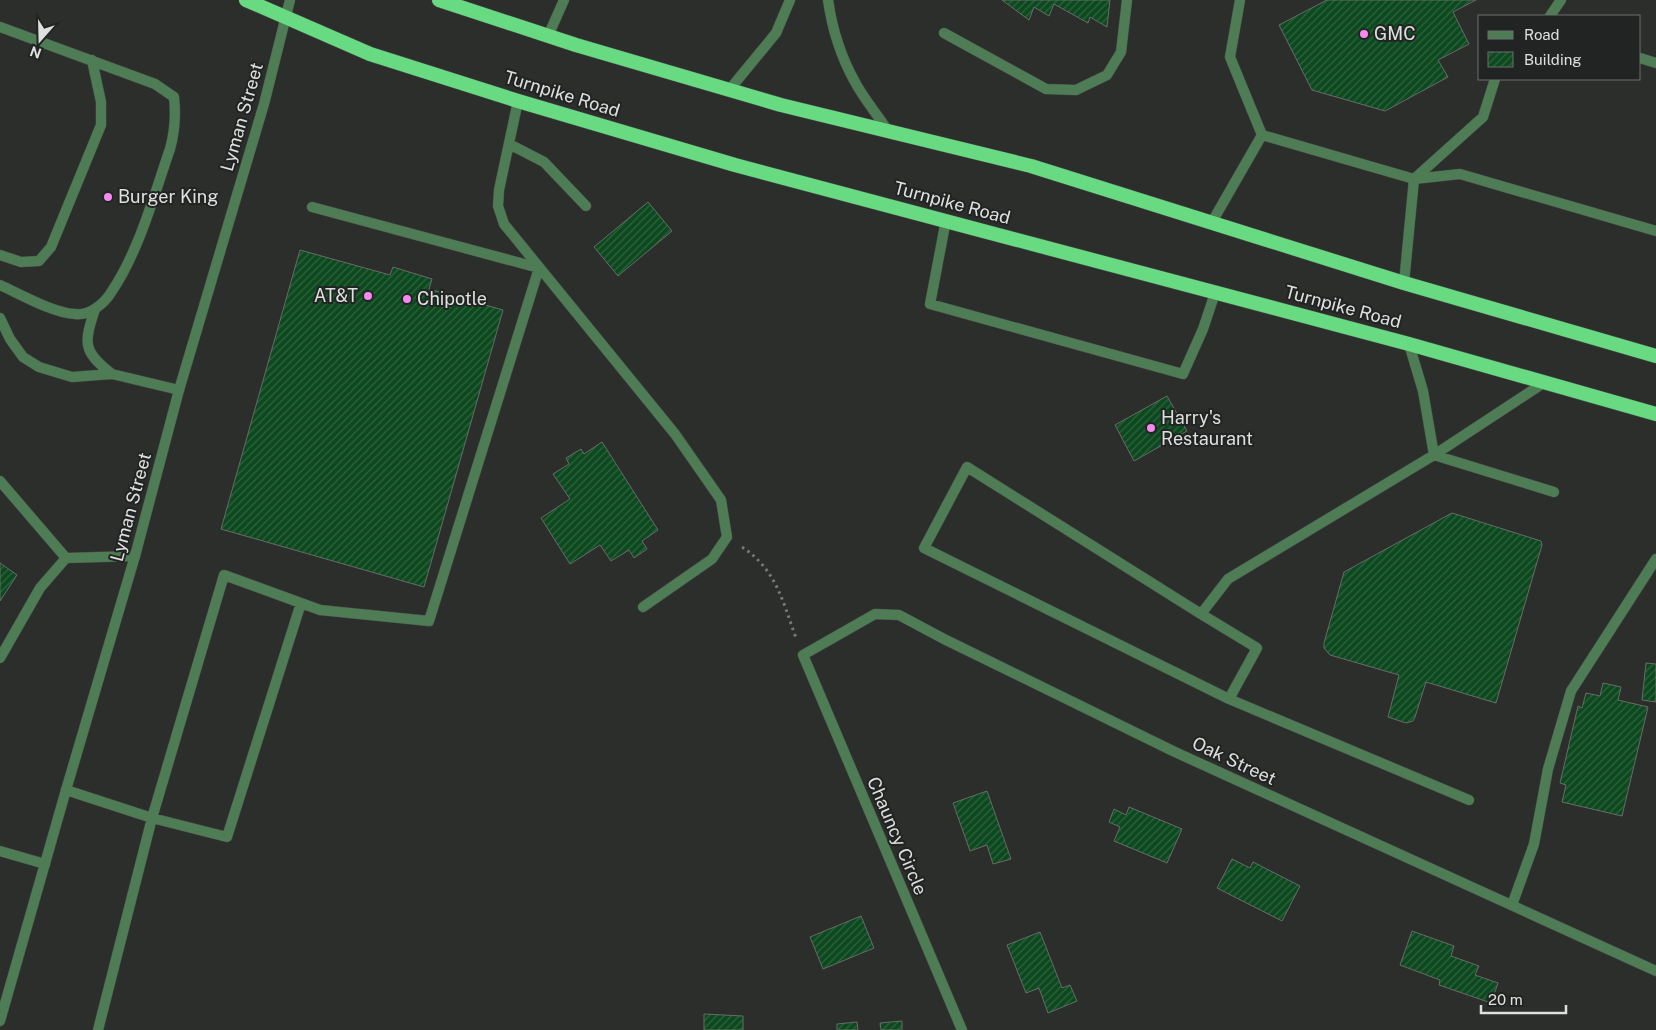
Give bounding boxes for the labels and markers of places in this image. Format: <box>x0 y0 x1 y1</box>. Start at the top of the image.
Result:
place label: GMC <box>1374 23 1416 44</box>
marker: GMC <box>1358 28 1370 40</box>
place label: Burger King <box>118 186 218 207</box>
marker: Burger King <box>102 191 114 203</box>
place label: AT&T <box>314 285 358 306</box>
place label: Chipotle <box>417 288 487 309</box>
marker: AT&T <box>362 290 374 302</box>
marker: Chipotle <box>401 293 413 305</box>
place label: Harry's Restaurant <box>1161 407 1253 449</box>
marker: Harry's Restaurant <box>1145 422 1157 434</box>

